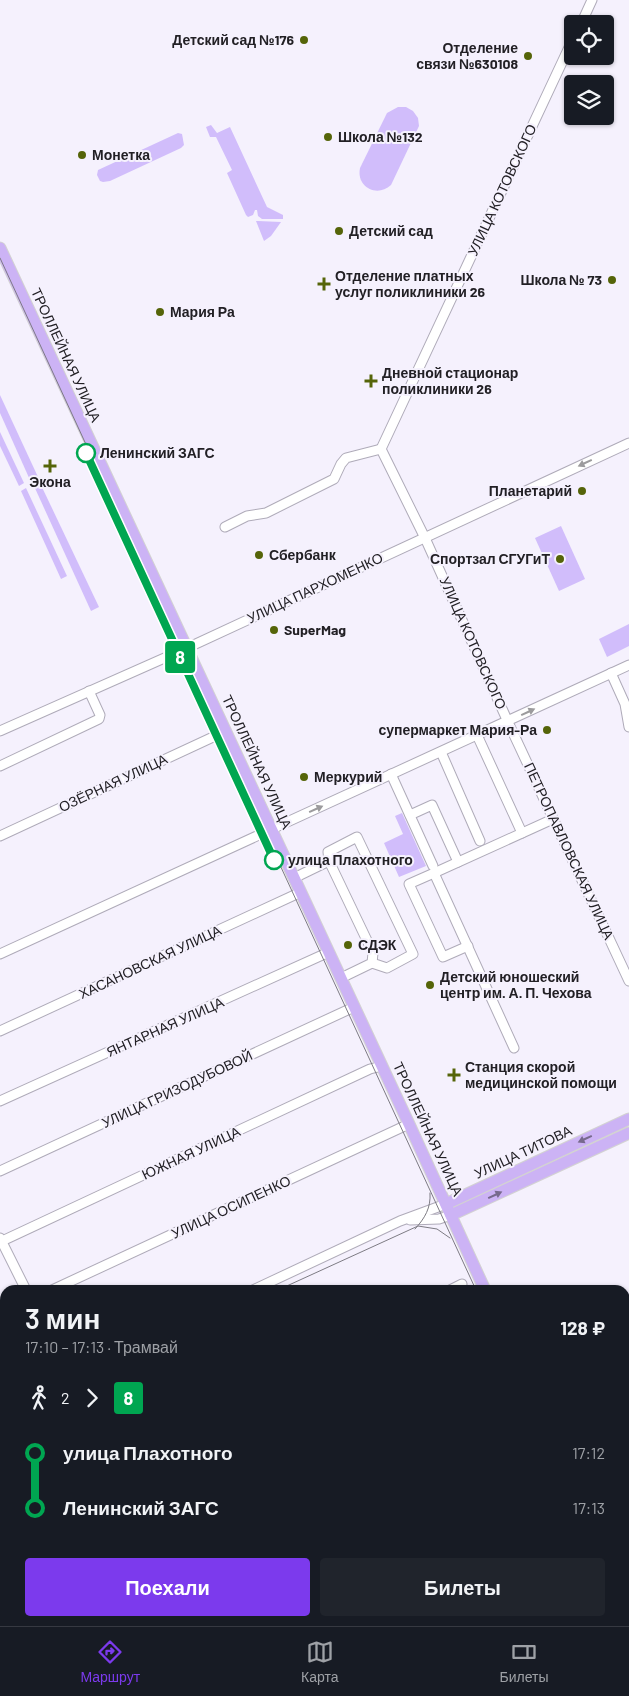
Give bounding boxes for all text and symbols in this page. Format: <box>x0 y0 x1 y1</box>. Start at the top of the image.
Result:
map controls <box>564 15 614 125</box>
button: locate <box>564 15 614 65</box>
place label: Детский сад №176 <box>172 31 294 48</box>
marker: Детский сад №176 <box>298 34 310 46</box>
place label: Отделение связи №630108 <box>416 39 518 72</box>
marker: Отделение связи №630108 <box>522 50 534 62</box>
button: layers <box>564 75 614 125</box>
street label: УЛИЦА КОТОВСКОГО <box>464 121 540 258</box>
place label: Школа №132 <box>338 128 423 145</box>
marker: Школа №132 <box>322 131 334 143</box>
place label: Монетка <box>92 146 150 163</box>
marker: Монетка <box>76 149 88 161</box>
place label: Детский сад <box>349 222 433 239</box>
marker: Детский сад <box>333 225 345 237</box>
place label: Отделение платных услуг поликлиники 26 <box>335 267 486 300</box>
place label: Школа № 73 <box>521 271 602 288</box>
marker: Школа № 73 <box>606 274 618 286</box>
marker: Отделение платных услуг поликлиники 26 <box>317 277 331 291</box>
street label: ТРОЛЛЕЙНАЯ УЛИЦА <box>28 285 105 425</box>
place label: Мария Ра <box>170 303 235 320</box>
marker: Мария Ра <box>154 306 166 318</box>
place label: Дневной стационар поликлиники 26 <box>382 364 518 397</box>
marker: Дневной стационар поликлиники 26 <box>364 374 378 388</box>
marker: Ленинский ЗАГС <box>76 443 96 463</box>
place label: Ленинский ЗАГС <box>100 444 215 461</box>
marker: Экона <box>44 460 56 472</box>
one-way arrow <box>578 460 592 468</box>
place label: Экона <box>29 473 71 490</box>
place label: Планетарий <box>489 482 572 499</box>
marker: Планетарий <box>576 485 588 497</box>
place label: Сбербанк <box>269 546 337 563</box>
street label: УЛИЦА ПАРХОМЕНКО <box>244 549 386 627</box>
marker: Сбербанк <box>253 549 265 561</box>
place label: Спортзал СГУГиТ <box>430 550 550 567</box>
marker: Спортзал СГУГиТ <box>554 553 566 565</box>
street label: УЛИЦА КОТОВСКОГО <box>437 574 510 712</box>
place label: SuperMag <box>284 621 346 638</box>
marker: SuperMag <box>268 624 280 636</box>
line badge: 8 <box>164 641 196 673</box>
text: 8 <box>175 646 185 668</box>
street label: ТРОЛЛЕЙНАЯ УЛИЦА <box>219 692 296 832</box>
one-way arrow <box>521 708 535 716</box>
place label: супермаркет Мария-Ра <box>378 721 537 738</box>
marker: супермаркет Мария-Ра <box>541 724 553 736</box>
street label: ОЗЁРНАЯ УЛИЦА <box>56 750 170 815</box>
street label: ПЕТРОПАВЛОВСКАЯ УЛИЦА <box>521 760 618 943</box>
place label: Меркурий <box>314 768 382 785</box>
marker: Меркурий <box>298 771 310 783</box>
one-way arrow <box>309 804 323 812</box>
marker: улица Плахотного <box>264 850 284 870</box>
place label: улица Плахотного <box>288 851 413 868</box>
street label: ХАСАНОВСКАЯ УЛИЦА <box>76 921 224 1002</box>
place label: СДЭК <box>358 936 397 953</box>
marker: СДЭК <box>342 939 354 951</box>
place label: Детский юношеский центр им. А. П. Чехова <box>440 968 592 1001</box>
marker: Детский юношеский центр им. А. П. Чехова <box>424 979 436 991</box>
street label: ЯНТАРНАЯ УЛИЦА <box>103 993 227 1060</box>
street label: УЛИЦА ГРИЗОДУБОВОЙ <box>99 1046 255 1131</box>
place label: Станция скорой медицинской помощи <box>465 1058 617 1091</box>
street label: ТРОЛЛЕЙНАЯ УЛИЦА <box>390 1059 467 1199</box>
marker: Станция скорой медицинской помощи <box>447 1068 461 1082</box>
street label: УЛИЦА ТИТОВА <box>471 1121 575 1182</box>
street label: ЮЖНАЯ УЛИЦА <box>139 1122 243 1183</box>
one-way arrow <box>578 1136 592 1144</box>
street label: УЛИЦА ОСИПЕНКО <box>168 1171 293 1242</box>
one-way arrow <box>488 1190 502 1198</box>
text: 3 мин <box>25 1301 100 1335</box>
text: 128 ₽ <box>560 1316 605 1339</box>
text: 17:10 – 17:13 · Трамвай <box>25 1337 178 1356</box>
icon: walk <box>25 1384 53 1412</box>
icon: forward <box>78 1384 106 1412</box>
text: 8 <box>124 1387 133 1409</box>
text: 2 <box>61 1388 70 1407</box>
text: улица Плахотного <box>63 1441 233 1464</box>
text: 17:12 <box>572 1443 605 1462</box>
text: Ленинский ЗАГС <box>63 1496 219 1519</box>
text: 17:13 <box>573 1498 605 1517</box>
button: Поехали <box>25 1558 310 1616</box>
button: Билеты <box>320 1558 605 1616</box>
tab: Маршрут <box>80 1638 140 1685</box>
tab: Карта <box>301 1638 339 1685</box>
tab: Билеты <box>500 1638 549 1685</box>

